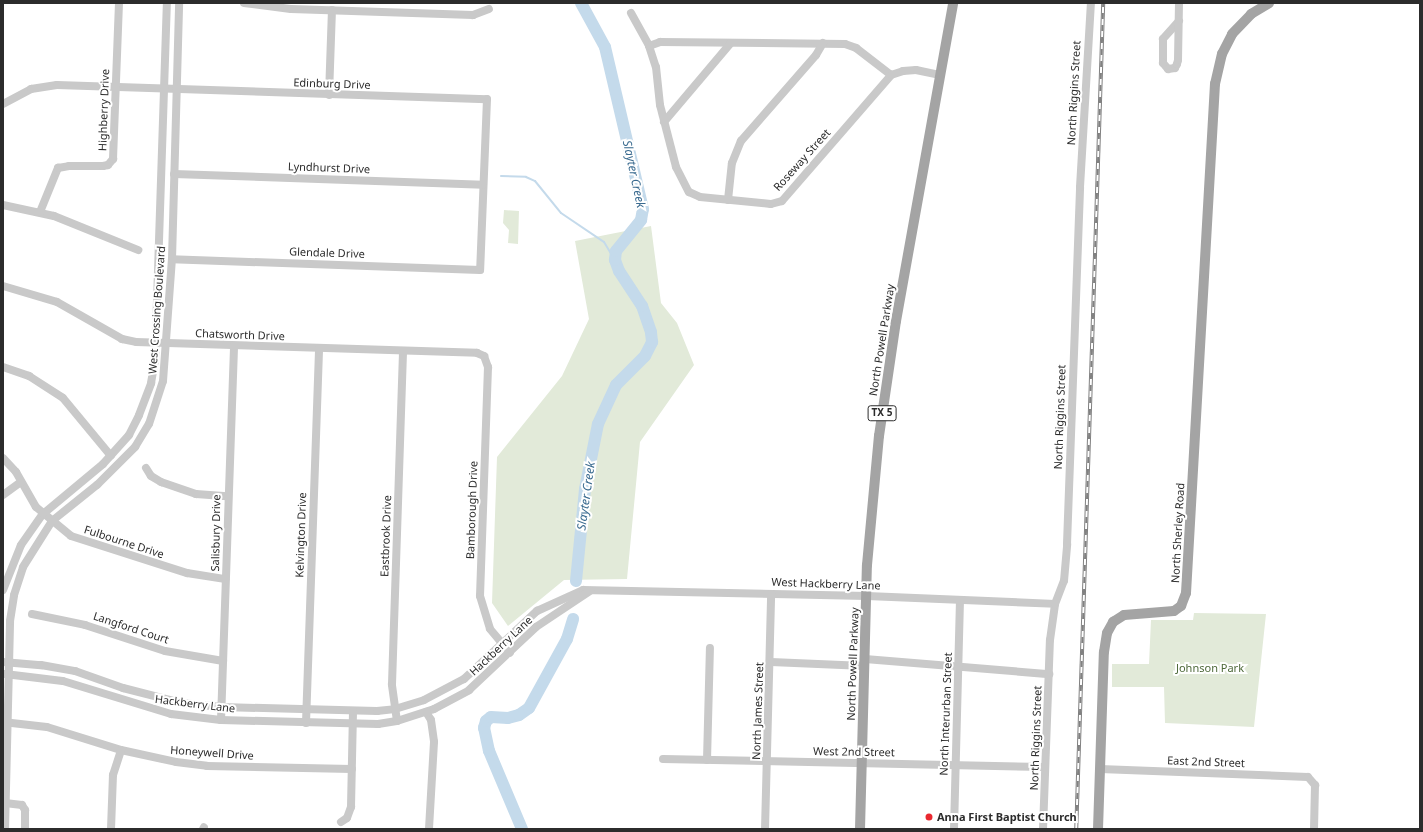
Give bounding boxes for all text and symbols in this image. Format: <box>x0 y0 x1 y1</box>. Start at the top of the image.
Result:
street label: North Riggins Street <box>1065 40 1083 146</box>
street label: Highberry Drive <box>96 69 112 151</box>
street label: Edinburg Drive <box>293 76 371 92</box>
street label: Roseway Street <box>771 126 833 194</box>
water label: Slayter Creek <box>620 139 648 209</box>
street label: Lyndhurst Drive <box>288 160 370 176</box>
street label: Glendale Drive <box>289 245 365 261</box>
street label: West Crossing Boulevard <box>146 246 168 374</box>
street label: North Powell Parkway <box>867 283 897 397</box>
street label: Chatsworth Drive <box>195 327 285 343</box>
street label: North Riggins Street <box>1052 364 1068 470</box>
road number: TX 5 <box>867 405 897 421</box>
street label: Bamborough Drive <box>464 461 480 559</box>
water label: Slayter Creek <box>574 461 598 531</box>
street label: North Sherley Road <box>1169 482 1187 584</box>
street label: Kelvington Drive <box>293 492 309 578</box>
street label: Salisbury Drive <box>209 494 223 572</box>
street label: Eastbrook Drive <box>378 495 394 577</box>
street label: Fulbourne Drive <box>82 523 166 561</box>
street label: West Hackberry Lane <box>771 575 881 593</box>
street label: North Powell Parkway <box>844 607 862 721</box>
street label: Langford Court <box>91 610 171 646</box>
street label: Hackberry Lane <box>467 614 535 678</box>
street label: North Interurban Street <box>937 652 955 776</box>
park label: Johnson Park <box>1176 661 1244 675</box>
street label: North James Street <box>750 662 766 760</box>
street label: North Riggins Street <box>1028 685 1044 791</box>
street label: Hackberry Lane <box>154 693 236 715</box>
street label: Honeywell Drive <box>170 743 254 763</box>
street label: West 2nd Street <box>813 745 895 759</box>
street label: East 2nd Street <box>1167 754 1245 770</box>
place label: Anna First Baptist Church <box>937 810 1077 824</box>
marker: Anna First Baptist Church <box>924 812 934 822</box>

